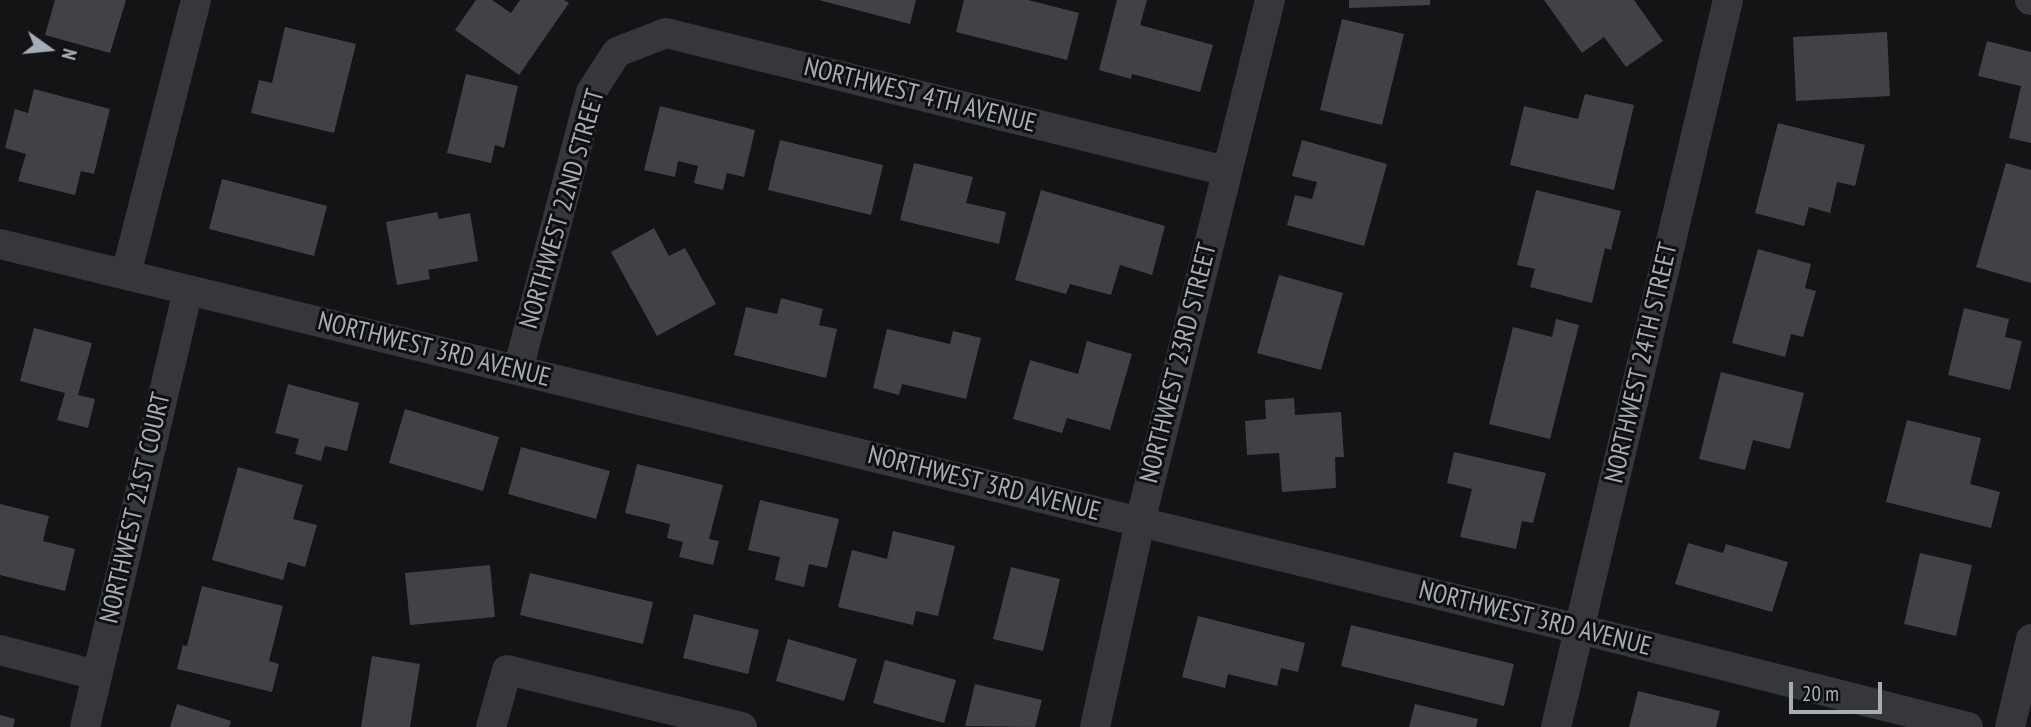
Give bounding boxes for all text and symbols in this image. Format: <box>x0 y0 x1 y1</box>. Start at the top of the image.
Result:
north arrow <box>14 14 84 84</box>
text: N <box>56 46 82 62</box>
street label: NORTHWEST 4TH AVENUE <box>801 52 1039 140</box>
street label: NORTHWEST 22ND STREET <box>514 86 612 332</box>
street label: NORTHWEST 23RD STREET <box>1134 240 1224 486</box>
street label: NORTHWEST 24TH STREET <box>1599 240 1685 486</box>
street label: NORTHWEST 3RD AVENUE <box>315 306 553 394</box>
street label: NORTHWEST 21ST COURT <box>94 390 178 626</box>
street label: NORTHWEST 3RD AVENUE <box>865 440 1103 528</box>
street label: NORTHWEST 3RD AVENUE <box>1416 575 1654 663</box>
scale bar <box>1793 668 1886 712</box>
text: 20 m <box>1802 680 1839 707</box>

